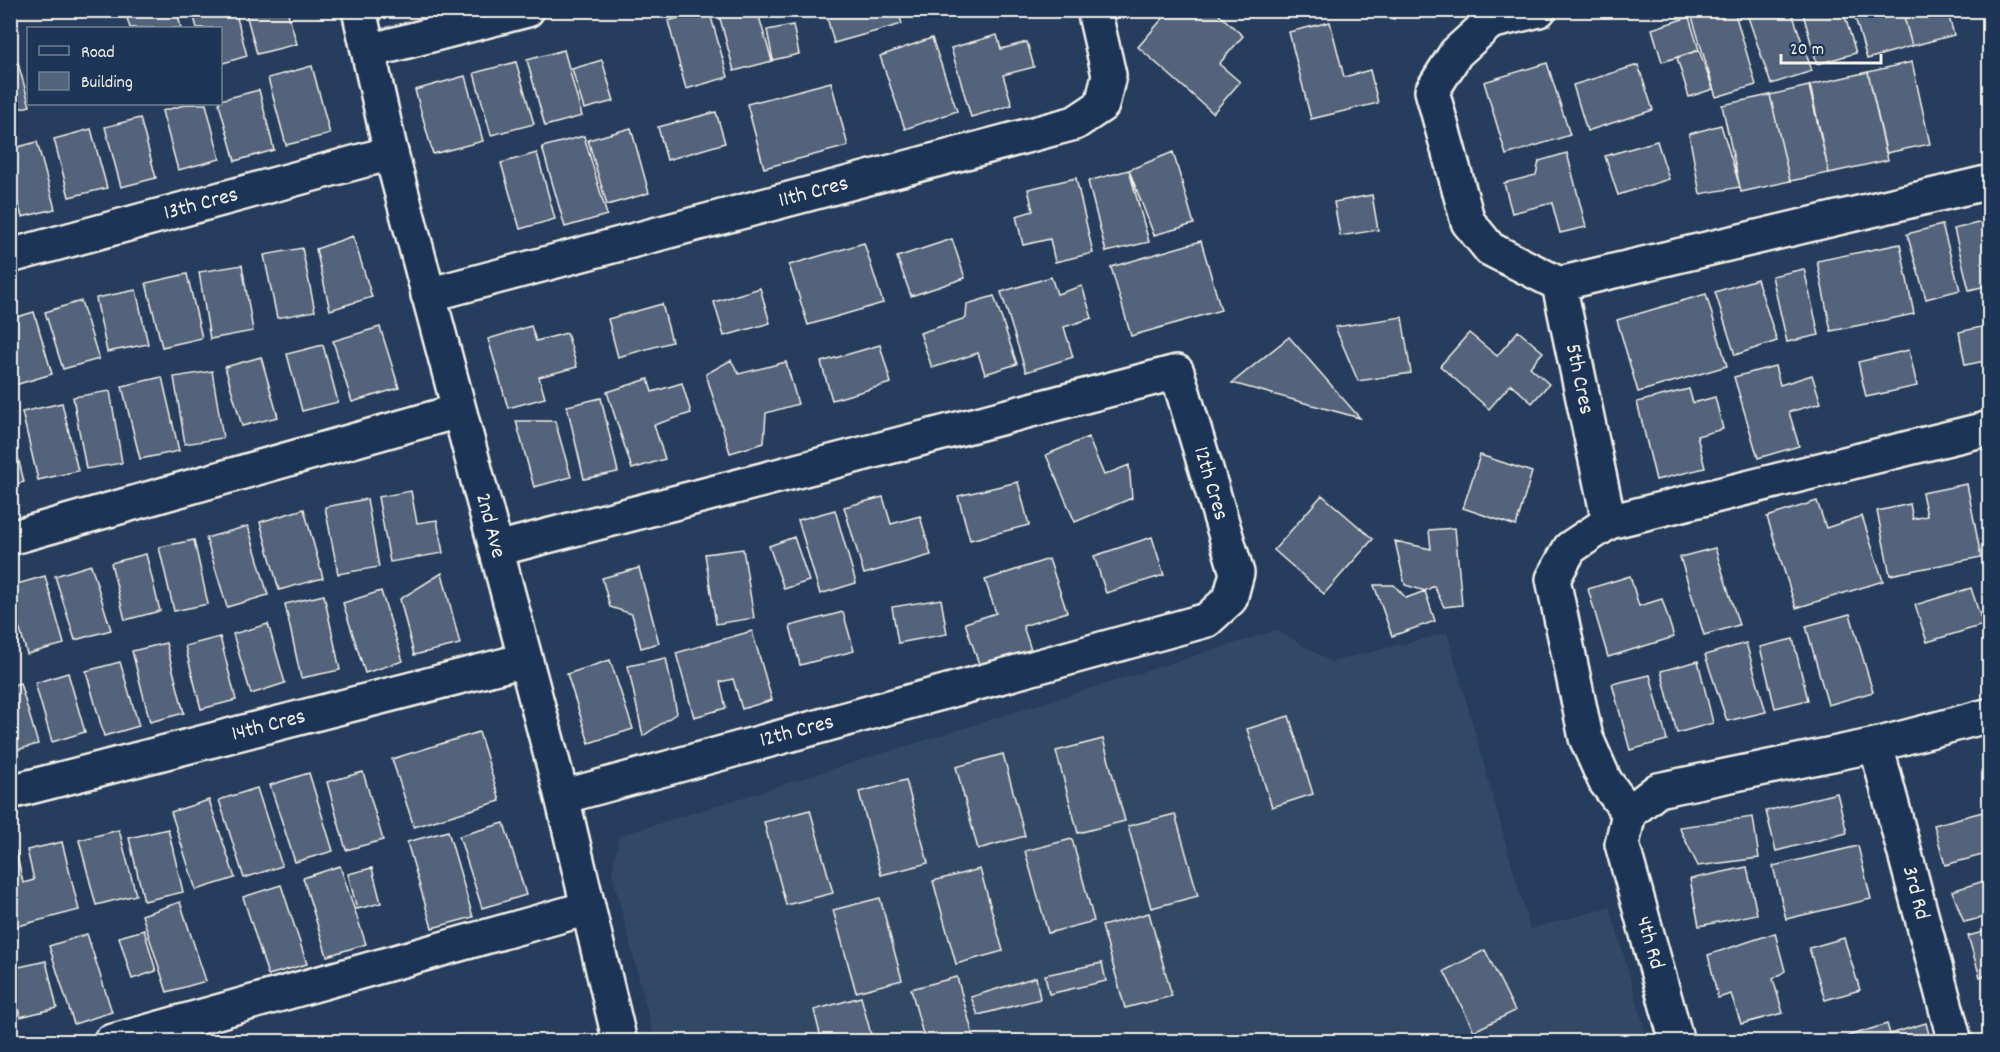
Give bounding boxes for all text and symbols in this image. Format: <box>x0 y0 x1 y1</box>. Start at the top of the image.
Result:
legend <box>27 27 222 105</box>
scale bar <box>1781 27 1882 65</box>
text: 20 m <box>1790 38 1824 63</box>
text: Road <box>81 41 115 66</box>
text: Building <box>81 71 133 96</box>
street label: 11th Cres <box>775 168 852 217</box>
street label: 13th Cres <box>160 179 242 229</box>
street label: 5th Cres <box>1556 341 1601 417</box>
street label: 12th Cres <box>1185 443 1236 524</box>
street label: 2nd Ave <box>466 490 513 561</box>
street label: 14th Cres <box>228 701 309 750</box>
street label: 12th Cres <box>756 707 838 757</box>
street label: 3rd Rd <box>1893 863 1937 923</box>
street label: 4th Rd <box>1627 913 1671 973</box>

